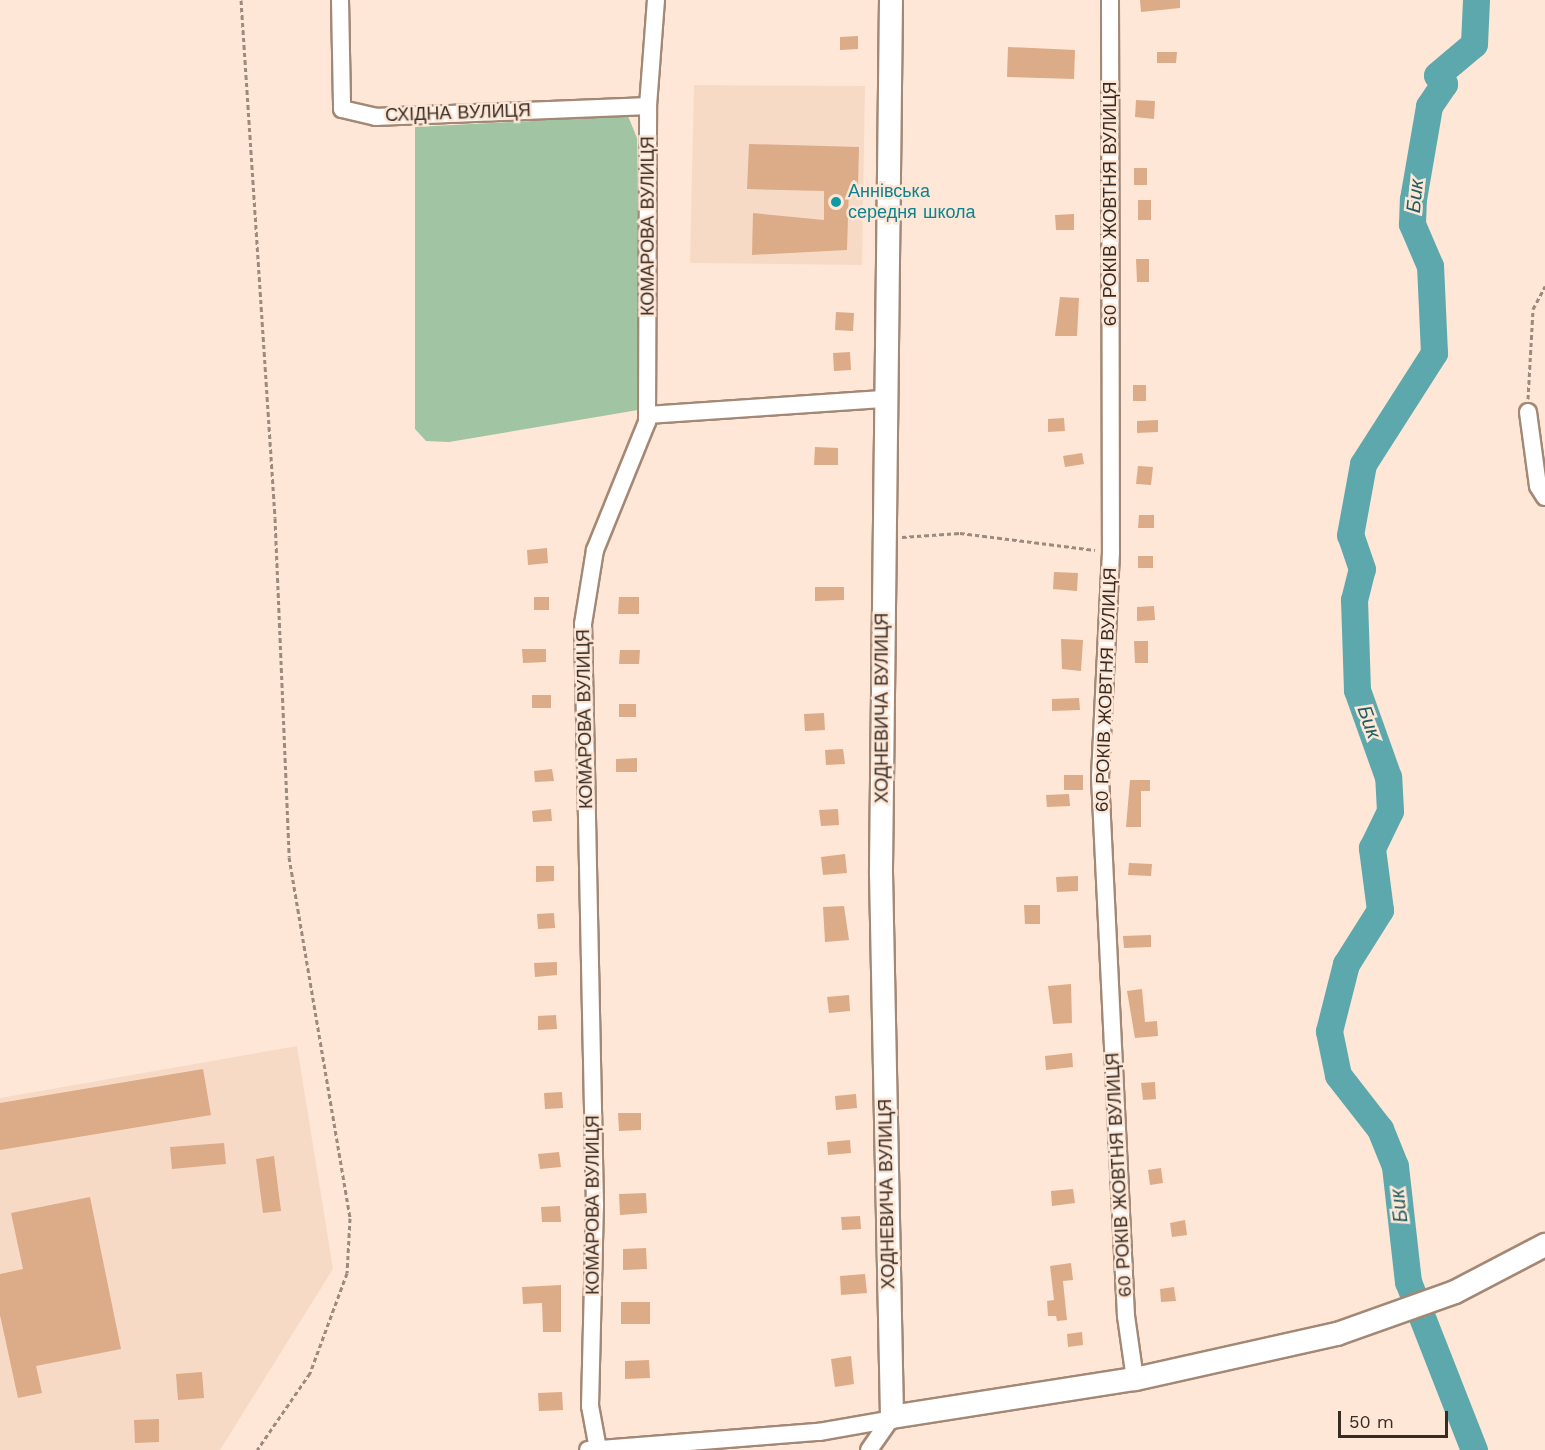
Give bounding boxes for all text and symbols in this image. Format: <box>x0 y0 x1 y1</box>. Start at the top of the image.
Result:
street label: 60 РОКІВ ЖОВТНЯ ВУЛИЦЯ <box>1099 82 1121 326</box>
street label: СХІДНА ВУЛИЦЯ <box>385 100 531 126</box>
street label: КОМАРОВА ВУЛИЦЯ <box>637 136 659 316</box>
water label: Бик <box>1401 178 1429 214</box>
place label: Аннівська середня школа <box>848 181 976 224</box>
marker: Аннівська середня школа <box>829 195 843 209</box>
street label: 60 РОКІВ ЖОВТНЯ ВУЛИЦЯ <box>1091 567 1121 813</box>
street label: ХОДНЕВИЧА ВУЛИЦЯ <box>871 613 893 803</box>
street label: КОМАРОВА ВУЛИЦЯ <box>573 629 597 809</box>
water label: Бик <box>1352 702 1386 742</box>
street label: 60 РОКІВ ЖОВТНЯ ВУЛИЦЯ <box>1102 1052 1136 1298</box>
street label: ХОДНЕВИЧА ВУЛИЦЯ <box>875 1099 899 1289</box>
street label: КОМАРОВА ВУЛИЦЯ <box>582 1115 604 1295</box>
water label: Бик <box>1385 1188 1413 1224</box>
scale bar <box>1341 1399 1450 1437</box>
text: 50 m <box>1349 1411 1394 1432</box>

